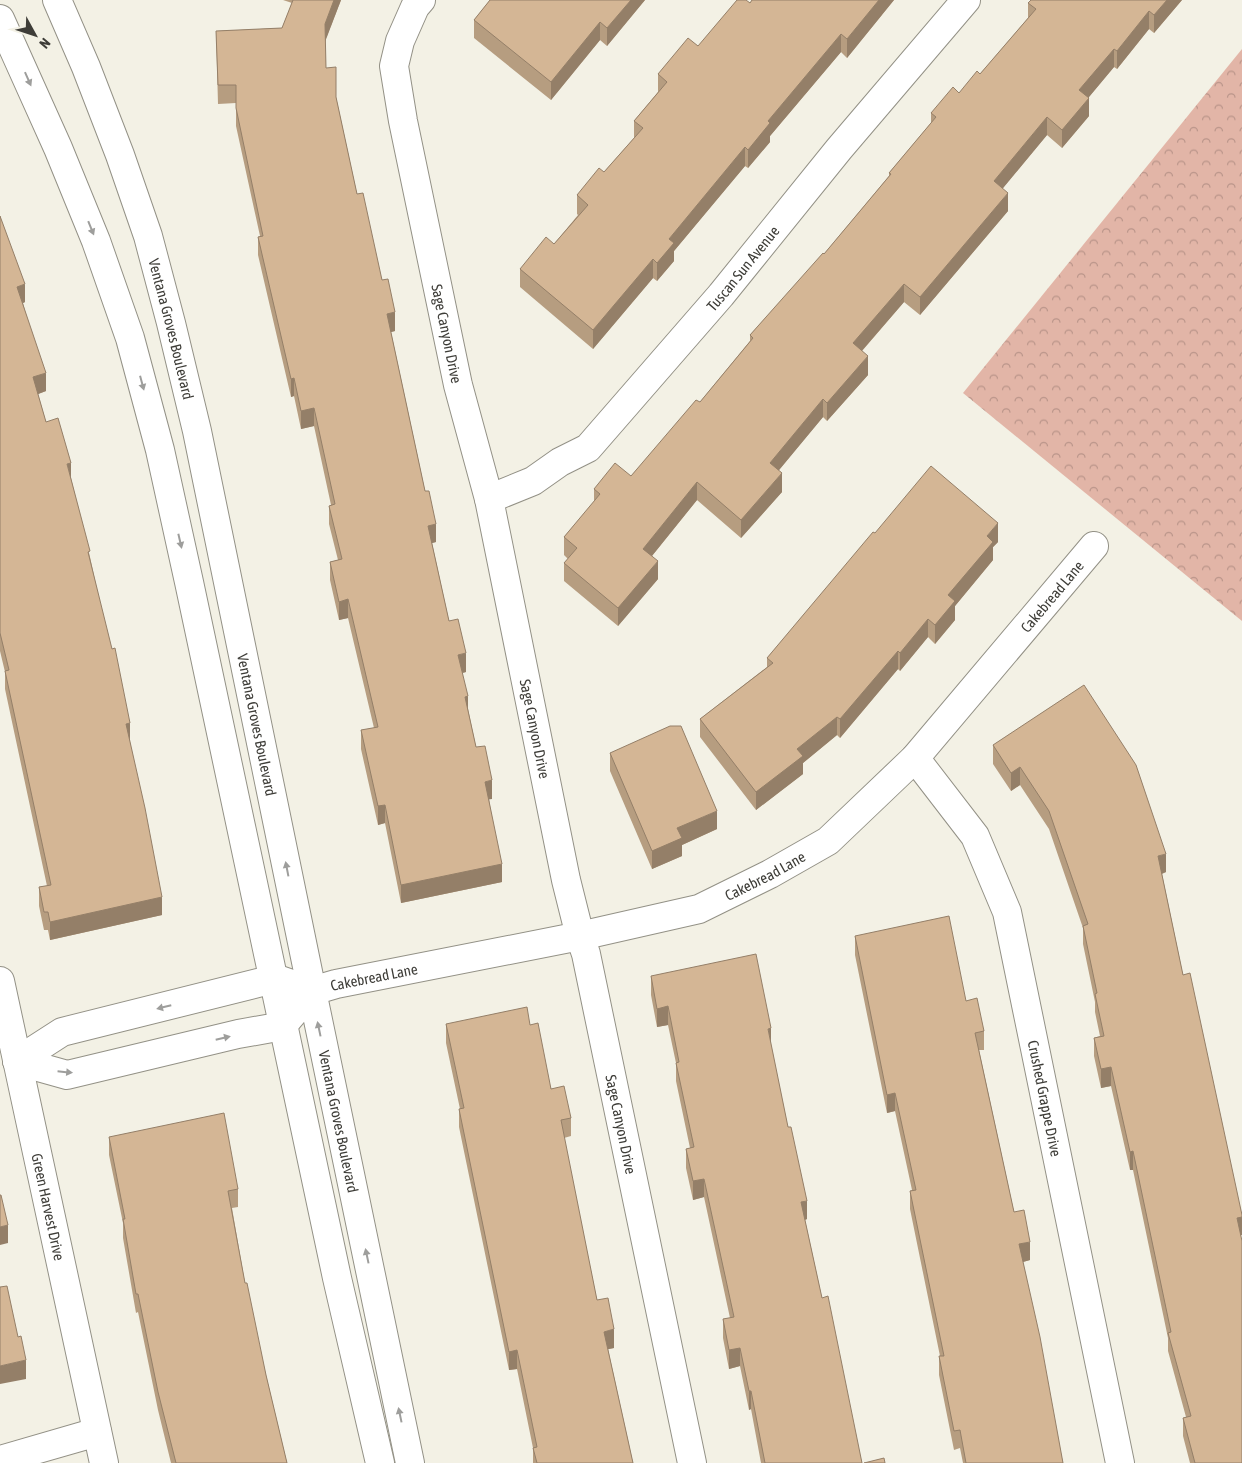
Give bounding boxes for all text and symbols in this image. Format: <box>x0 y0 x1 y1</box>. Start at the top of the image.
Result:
north arrow <box>10 10 60 60</box>
text: N <box>36 35 54 52</box>
one-way arrow <box>24 72 32 86</box>
one-way arrow <box>88 221 96 235</box>
street label: Tuscan Sun Avenue <box>703 222 782 314</box>
street label: Ventana Groves Boulevard <box>146 257 198 401</box>
street label: Sage Canyon Drive <box>429 282 466 385</box>
one-way arrow <box>138 375 146 390</box>
one-way arrow <box>176 533 184 548</box>
street label: Cakebread Lane <box>1017 557 1087 635</box>
street label: Ventana Groves Boulevard <box>234 652 280 797</box>
street label: Sage Canyon Drive <box>517 678 554 780</box>
street label: Cakebread Lane <box>722 847 808 903</box>
one-way arrow <box>283 862 291 877</box>
street label: Cakebread Lane <box>328 960 419 994</box>
one-way arrow <box>156 1003 171 1011</box>
one-way arrow <box>315 1020 323 1036</box>
one-way arrow <box>215 1034 230 1042</box>
street label: Crushed Grappe Drive <box>1025 1039 1065 1158</box>
street label: Ventana Groves Boulevard <box>316 1049 362 1194</box>
one-way arrow <box>57 1069 73 1077</box>
street label: Sage Canyon Drive <box>603 1073 640 1176</box>
street label: Green Harvest Drive <box>29 1152 69 1262</box>
one-way arrow <box>363 1249 371 1264</box>
one-way arrow <box>396 1408 404 1423</box>

